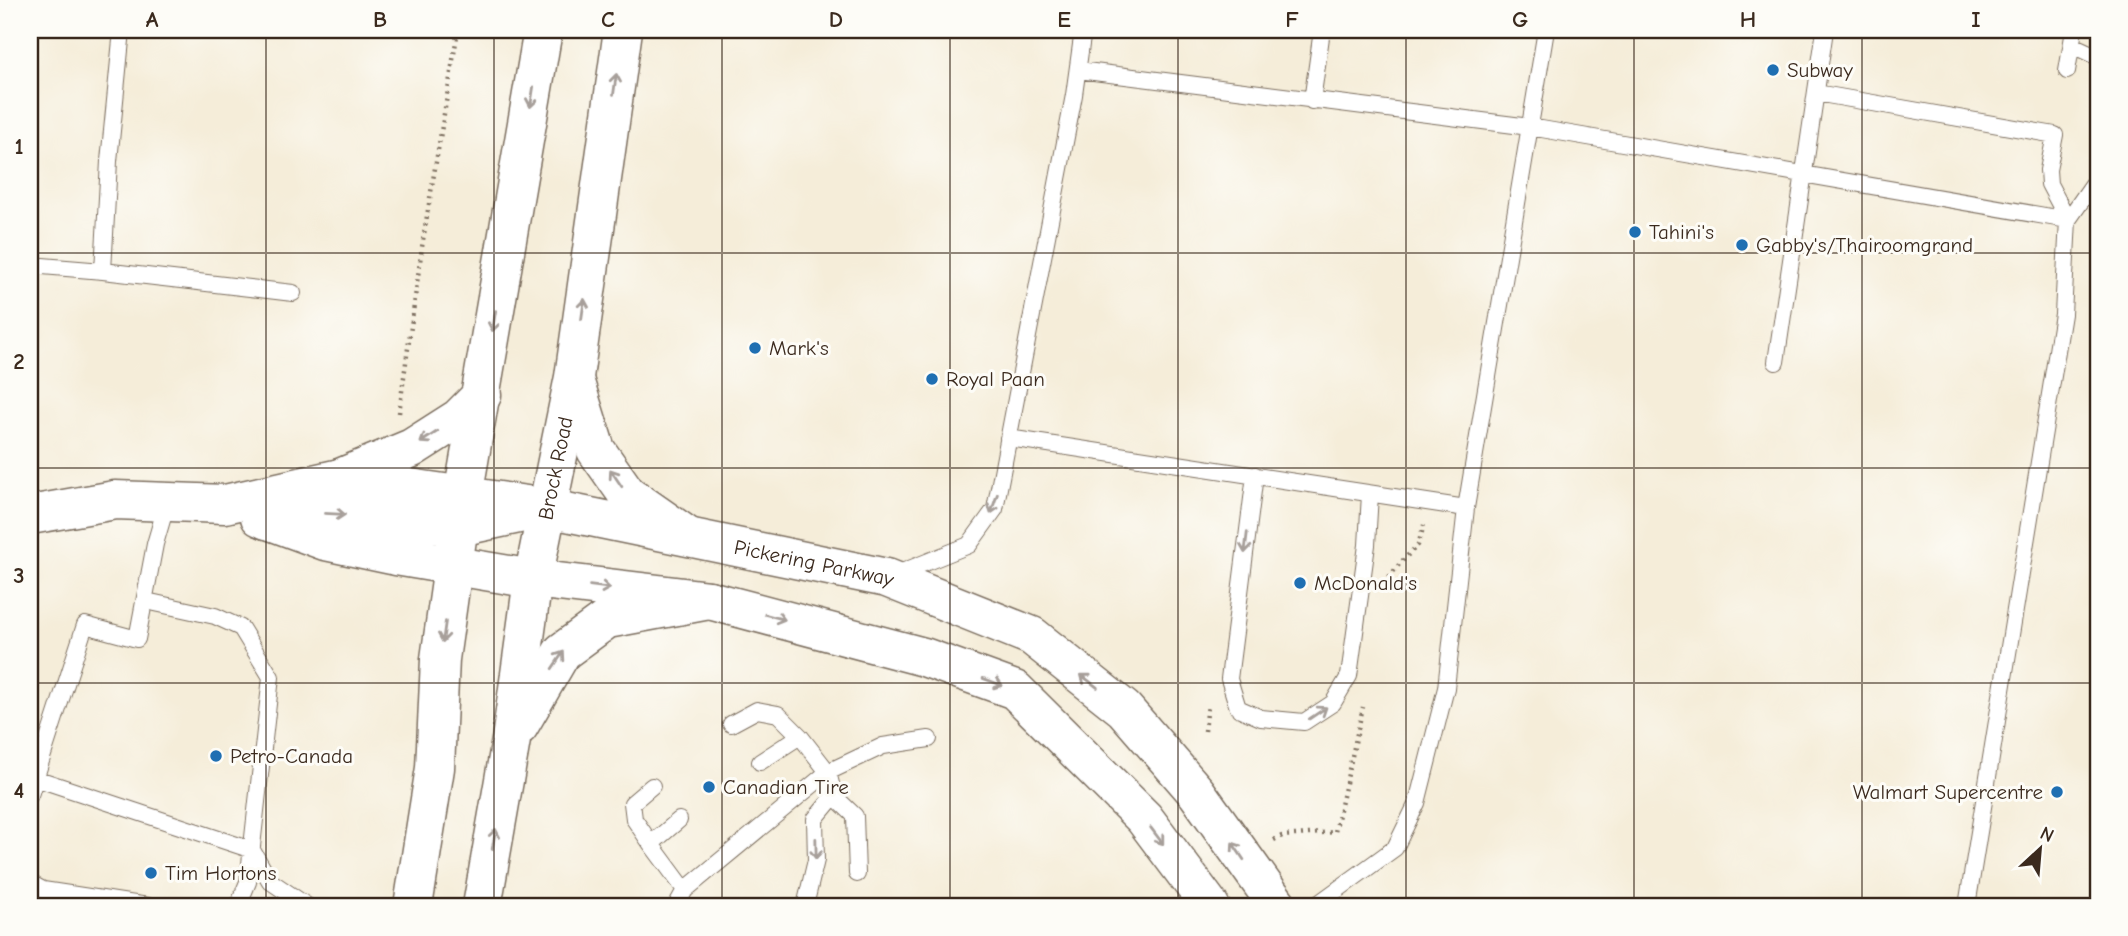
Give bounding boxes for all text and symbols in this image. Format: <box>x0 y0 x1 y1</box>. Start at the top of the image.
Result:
text: A <box>146 6 159 33</box>
text: B <box>373 6 387 33</box>
text: C <box>601 6 615 33</box>
text: D <box>829 6 843 33</box>
text: E <box>1057 6 1071 33</box>
text: F <box>1285 6 1299 33</box>
text: G <box>1512 6 1528 33</box>
text: H <box>1740 6 1756 33</box>
text: I <box>1971 6 1981 33</box>
place label: Subway <box>1787 58 1853 82</box>
marker: Subway <box>1765 62 1781 78</box>
one-way arrow <box>609 73 622 96</box>
one-way arrow <box>525 85 538 108</box>
text: 1 <box>14 133 24 160</box>
place label: Tahini's <box>1649 220 1714 244</box>
marker: Tahini's <box>1627 224 1643 240</box>
place label: Gabby's/Thairoomgrand <box>1756 233 1973 257</box>
marker: Gabby's/Thairoomgrand <box>1734 237 1750 253</box>
one-way arrow <box>577 299 590 321</box>
one-way arrow <box>487 310 500 332</box>
place label: Mark's <box>769 336 829 360</box>
marker: Mark's <box>747 340 763 356</box>
text: 2 <box>13 348 25 375</box>
place label: Royal Paan <box>946 367 1045 391</box>
marker: Royal Paan <box>924 371 940 387</box>
street label: Brock Road <box>533 415 578 522</box>
one-way arrow <box>420 429 439 444</box>
one-way arrow <box>609 469 623 488</box>
one-way arrow <box>987 493 999 514</box>
one-way arrow <box>323 508 346 521</box>
one-way arrow <box>1240 531 1253 554</box>
street label: Pickering Parkway <box>732 535 898 592</box>
text: 3 <box>13 562 25 589</box>
place label: McDonald's <box>1314 571 1417 595</box>
marker: McDonald's <box>1292 575 1308 591</box>
one-way arrow <box>589 581 611 594</box>
one-way arrow <box>764 612 786 625</box>
one-way arrow <box>437 620 450 643</box>
one-way arrow <box>551 651 566 670</box>
one-way arrow <box>1080 673 1098 689</box>
one-way arrow <box>982 677 1004 689</box>
one-way arrow <box>1308 706 1327 720</box>
place label: Petro-Canada <box>230 744 353 768</box>
marker: Petro-Canada <box>208 748 224 764</box>
place label: Canadian Tire <box>723 775 849 799</box>
text: 4 <box>14 777 25 804</box>
marker: Canadian Tire <box>701 779 717 795</box>
place label: Walmart Supercentre <box>1853 780 2043 804</box>
marker: Walmart Supercentre <box>2049 784 2065 800</box>
north arrow <box>2006 814 2076 884</box>
text: N <box>2037 822 2057 847</box>
one-way arrow <box>1150 826 1164 845</box>
one-way arrow <box>488 828 501 851</box>
one-way arrow <box>809 837 823 860</box>
one-way arrow <box>1230 842 1245 861</box>
place label: Tim Hortons <box>165 861 277 885</box>
marker: Tim Hortons <box>143 865 159 881</box>

